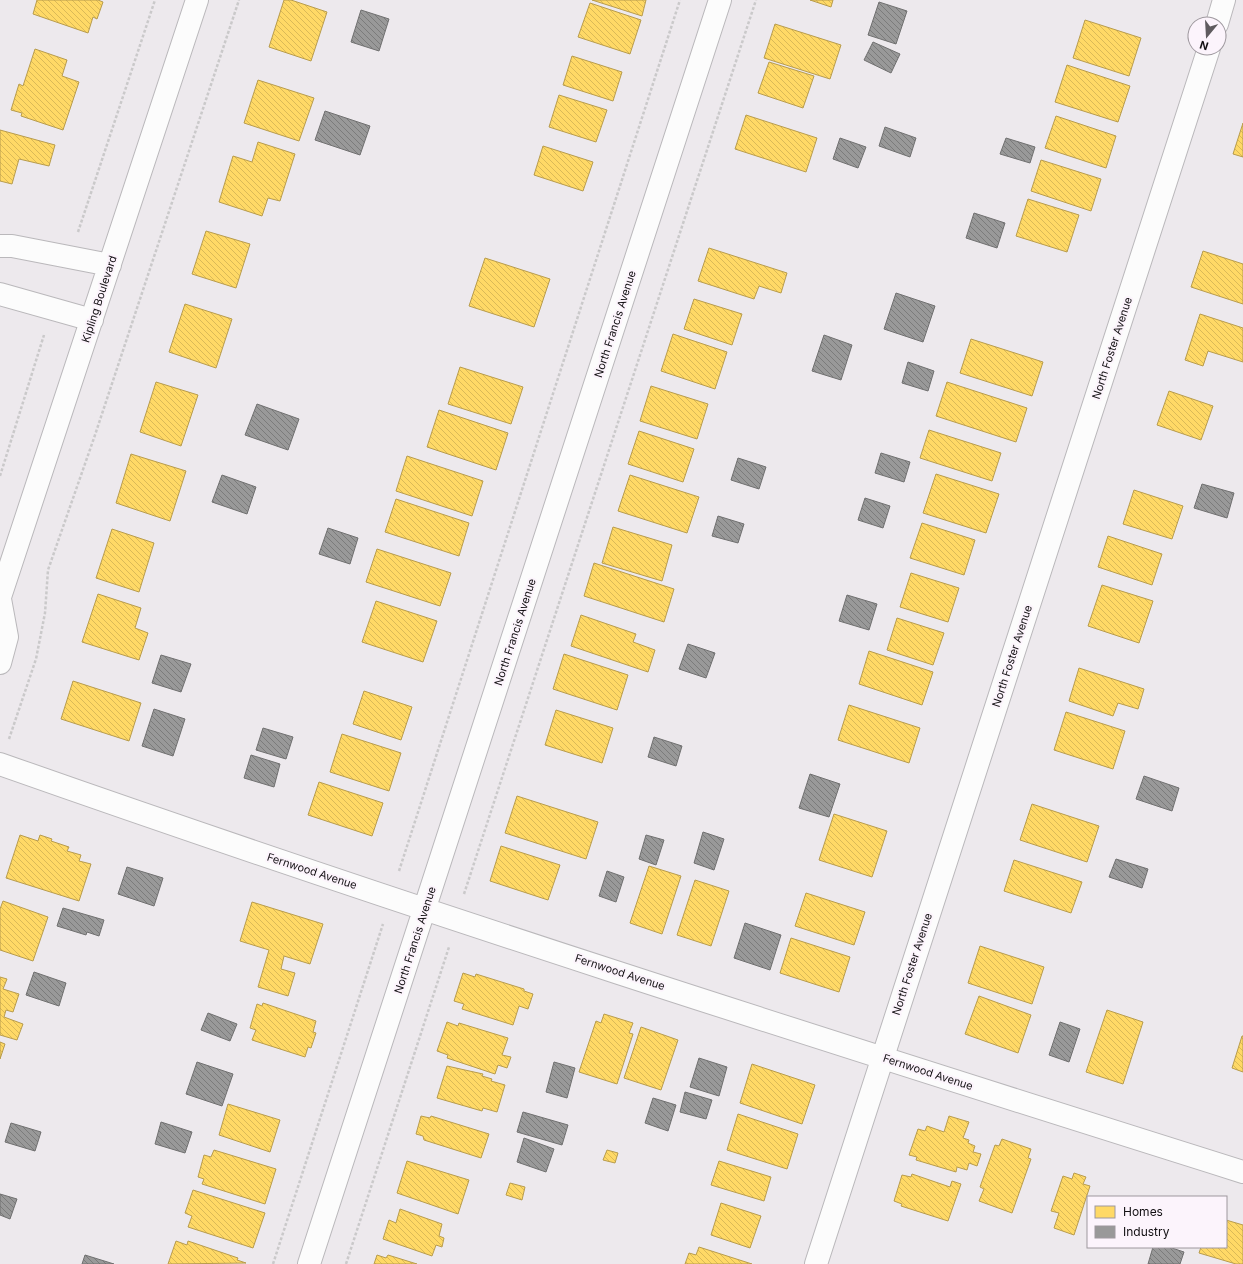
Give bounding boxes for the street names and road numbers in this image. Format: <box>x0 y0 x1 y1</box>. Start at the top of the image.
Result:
street label: Kipling Boulevard <box>78 254 120 344</box>
street label: North Francis Avenue <box>591 269 639 379</box>
street label: North Foster Avenue <box>1089 295 1135 401</box>
street label: North Francis Avenue <box>491 577 539 687</box>
street label: North Foster Avenue <box>989 603 1035 709</box>
street label: Fernwood Avenue <box>265 850 359 892</box>
street label: North Francis Avenue <box>391 885 439 995</box>
street label: North Foster Avenue <box>889 911 935 1017</box>
street label: Fernwood Avenue <box>573 951 667 993</box>
street label: Fernwood Avenue <box>881 1051 975 1093</box>

